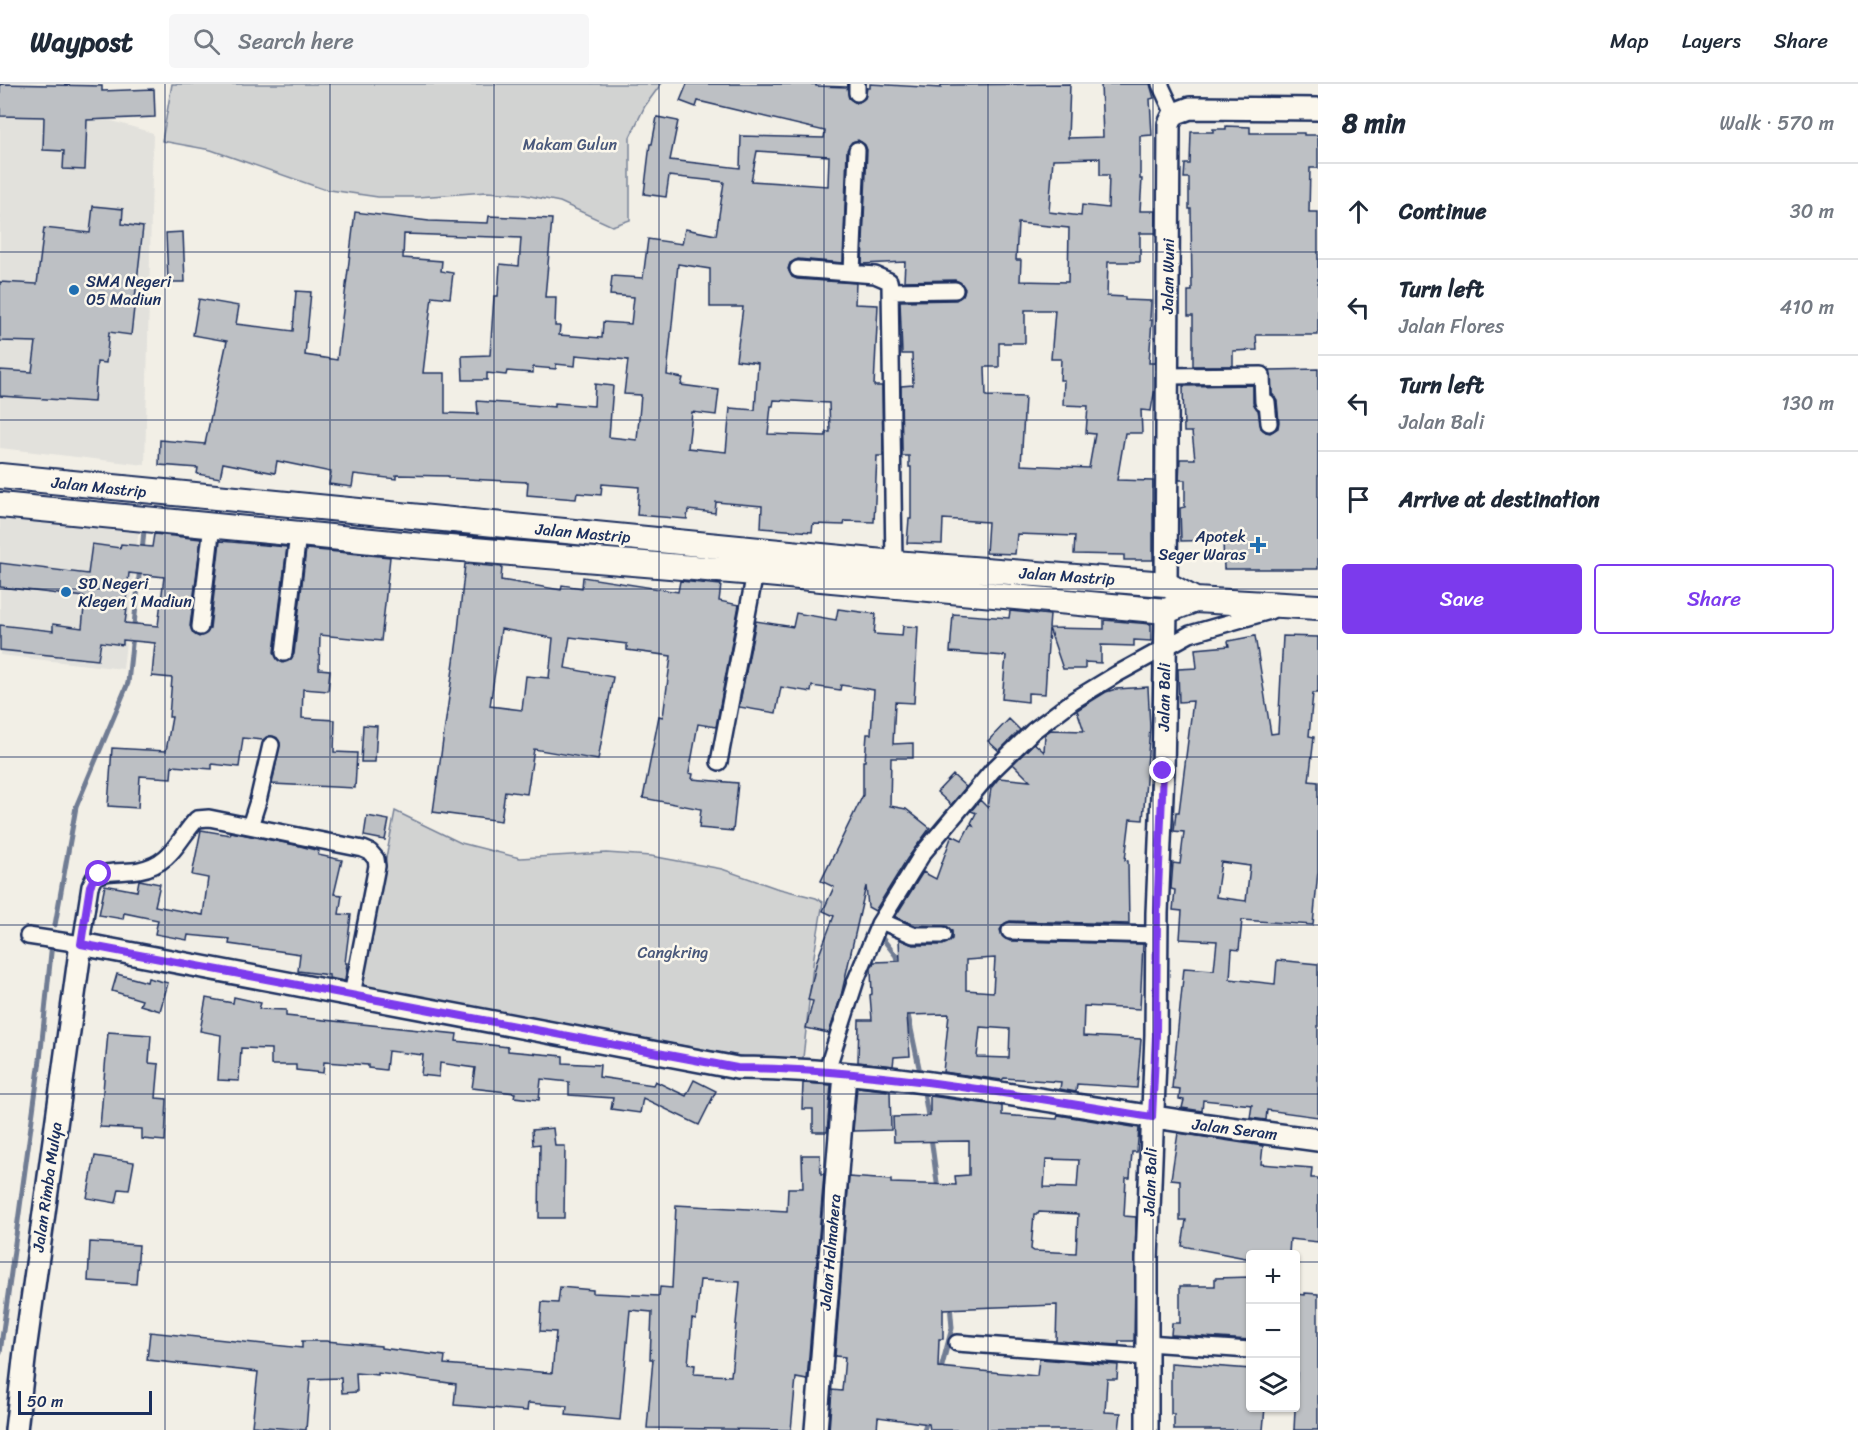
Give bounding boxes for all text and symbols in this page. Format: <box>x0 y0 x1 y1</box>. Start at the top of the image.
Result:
search box <box>169 14 589 68</box>
text: Waypost <box>30 17 133 66</box>
text: Search here <box>238 22 354 61</box>
text: Map <box>1610 22 1649 60</box>
text: Layers <box>1682 22 1741 60</box>
text: Share <box>1774 22 1828 60</box>
icon: search <box>190 25 223 58</box>
text: 8 min <box>1342 100 1406 146</box>
text: Walk · 570 m <box>1720 106 1834 141</box>
park label: Makam Gulun <box>523 130 618 159</box>
text: Continue <box>1399 192 1487 231</box>
text: 30 m <box>1790 194 1834 229</box>
icon: ahead <box>1342 195 1375 228</box>
street label: Jalan Wuni <box>1153 238 1183 315</box>
place label: SMA Negeri 05 Madiun <box>86 267 172 314</box>
text: Turn left <box>1399 270 1484 309</box>
marker: SMA Negeri 05 Madiun <box>67 283 81 297</box>
text: 410 m <box>1780 290 1834 325</box>
icon: left <box>1342 291 1375 324</box>
text: Jalan Flores <box>1399 309 1504 344</box>
text: Turn left <box>1399 366 1484 405</box>
text: 130 m <box>1781 386 1834 421</box>
icon: left <box>1342 387 1375 420</box>
text: Jalan Bali <box>1399 405 1484 440</box>
street label: Jalan Mastrip <box>49 467 149 506</box>
text: Arrive at destination <box>1399 480 1600 519</box>
icon: arrive <box>1342 483 1375 516</box>
street label: Jalan Mastrip <box>533 514 632 552</box>
place label: Apotek Seger Waras <box>1158 522 1247 569</box>
marker: Apotek Seger Waras <box>1251 538 1265 552</box>
street label: Jalan Mastrip <box>1017 558 1116 594</box>
button: Save <box>1342 564 1582 634</box>
button: Share <box>1594 564 1834 634</box>
place label: SD Negeri Klegen 1 Madiun <box>78 569 192 616</box>
marker: SD Negeri Klegen 1 Madiun <box>59 585 73 599</box>
street label: Jalan Bali <box>1149 662 1179 732</box>
route end <box>1149 757 1175 783</box>
route start <box>85 860 111 886</box>
park label: Cangkring <box>638 938 708 967</box>
street label: Jalan Seram <box>1190 1109 1279 1149</box>
street label: Jalan Rimba Mulya <box>23 1120 70 1255</box>
street label: Jalan Bali <box>1134 1147 1166 1218</box>
street label: Jalan Halmahera <box>810 1193 850 1312</box>
map controls <box>1246 1250 1300 1412</box>
button: + <box>1246 1250 1300 1304</box>
button: − <box>1246 1304 1300 1358</box>
button: layers <box>1246 1358 1300 1412</box>
text: 50 m <box>27 1387 63 1416</box>
scale bar <box>18 1388 152 1416</box>

